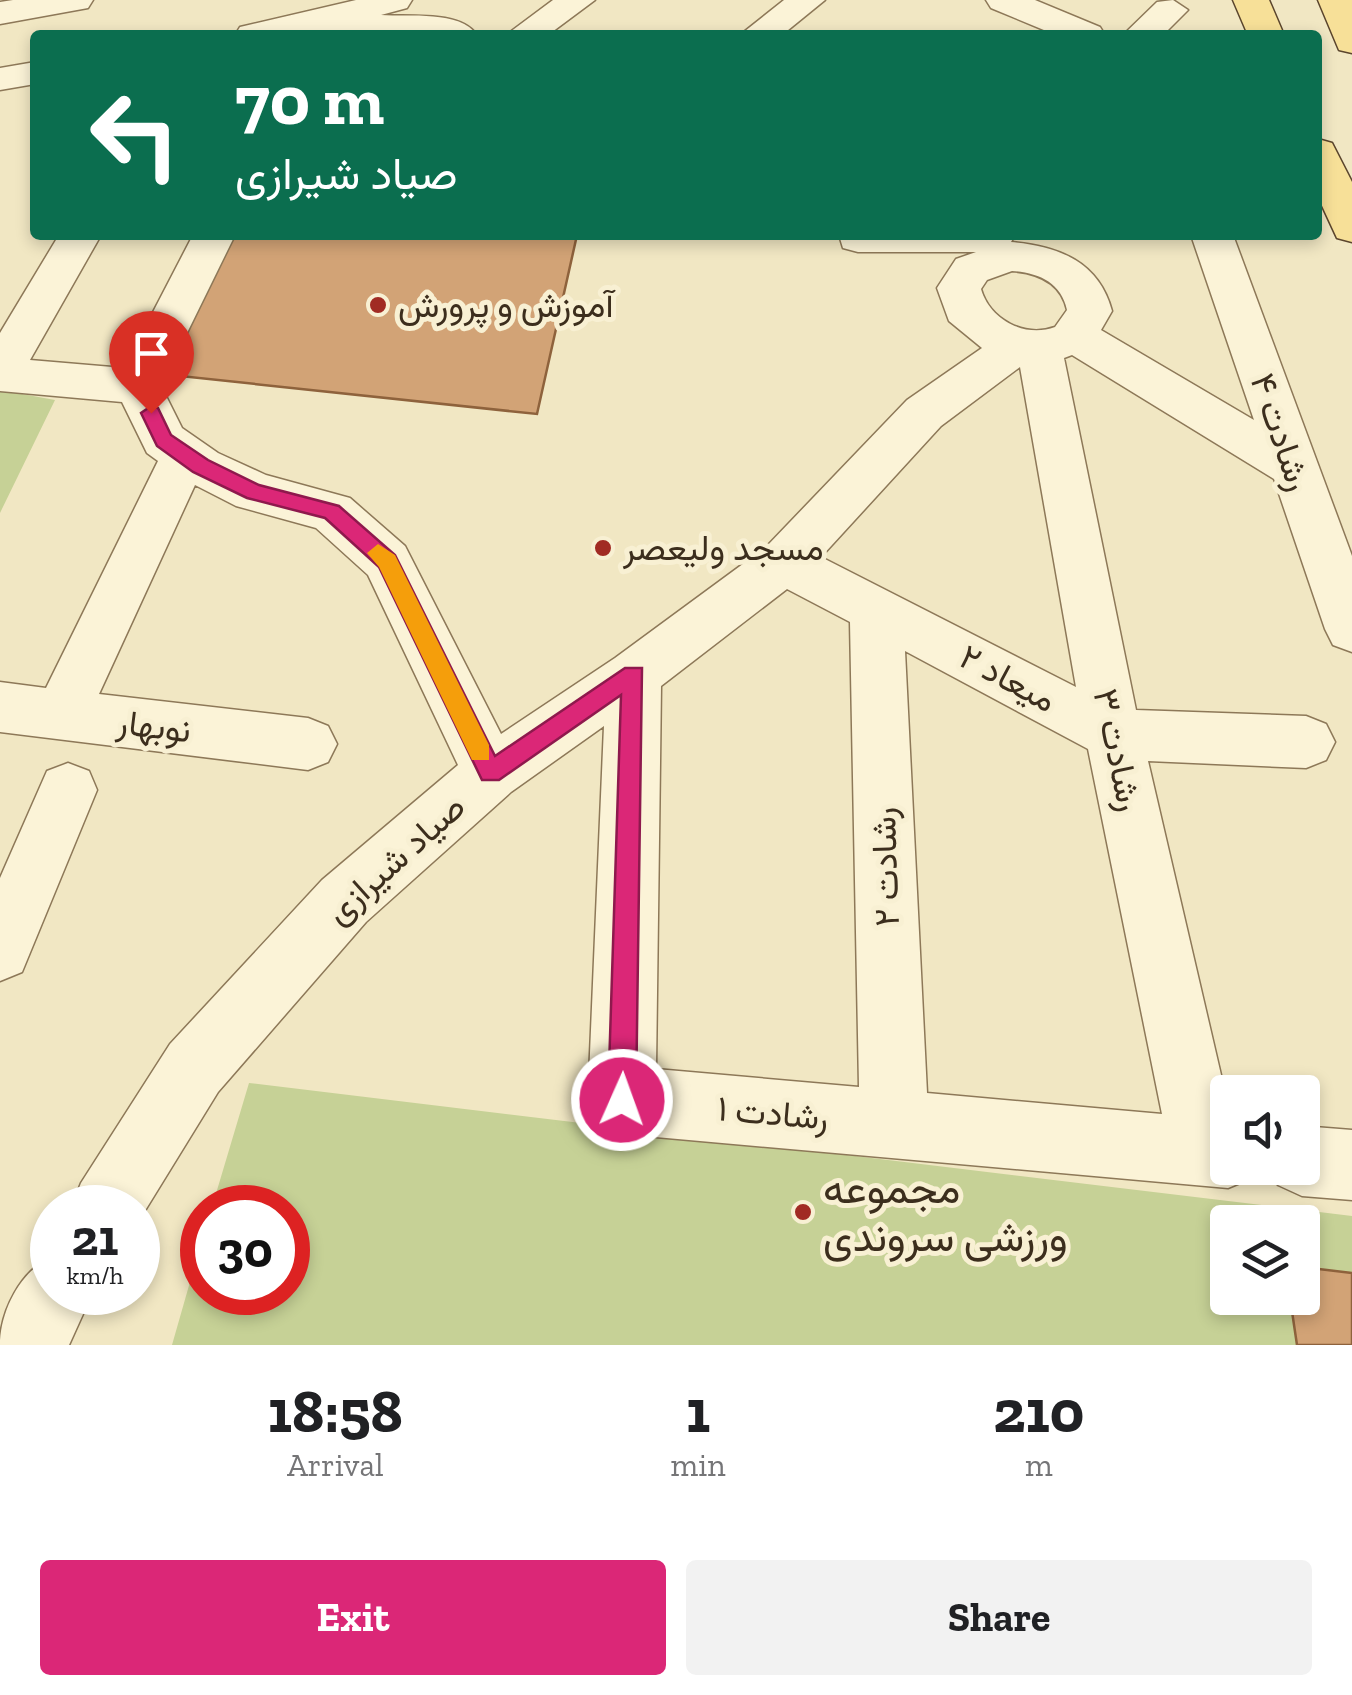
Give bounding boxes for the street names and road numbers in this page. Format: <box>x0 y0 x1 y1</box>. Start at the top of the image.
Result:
street label: رشادت ۴ <box>1240 368 1321 497</box>
street label: میعاد ۲ <box>952 635 1064 721</box>
street label: رشادت ۳ <box>1084 685 1151 815</box>
street label: نوبهار <box>113 700 194 752</box>
street label: صیاد شیرازی <box>317 785 474 933</box>
street label: رشادت ۲ <box>862 806 909 928</box>
street label: رشادت ۱ <box>716 1087 830 1140</box>

